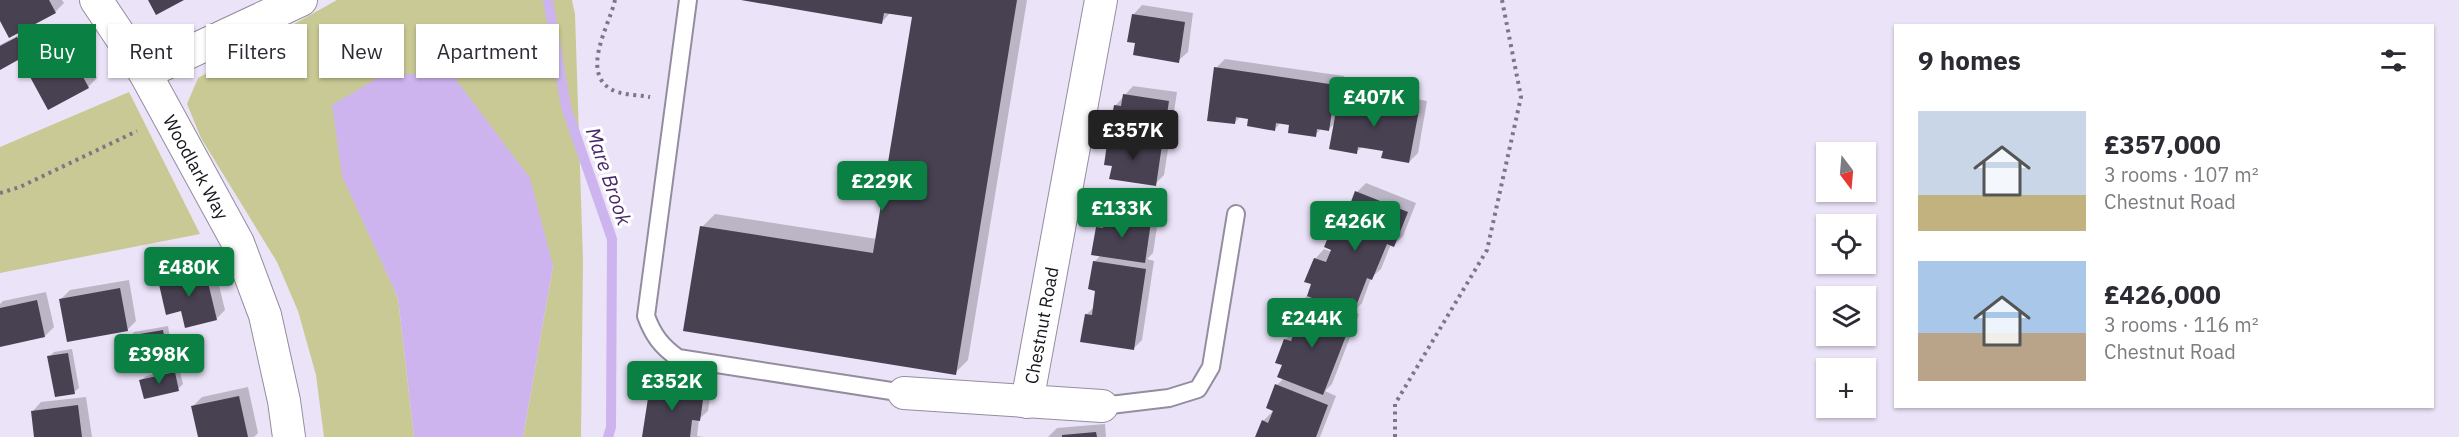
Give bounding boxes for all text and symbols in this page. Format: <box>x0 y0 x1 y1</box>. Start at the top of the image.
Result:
chip: Buy <box>18 24 96 78</box>
chip: Rent <box>108 24 194 78</box>
chip: Filters <box>206 24 307 78</box>
chip: New <box>319 24 404 78</box>
chip: Apartment <box>416 24 559 78</box>
text: 9 homes <box>1918 43 2021 77</box>
icon: filters <box>2377 44 2410 77</box>
pin: £407K <box>1332 77 1416 128</box>
text: £407K <box>1343 83 1405 110</box>
pin: £357K <box>1091 110 1175 161</box>
street label: Woodlark Way <box>159 111 234 223</box>
text: £357K <box>1102 116 1164 143</box>
water label: Mare Brook <box>580 124 638 229</box>
text: £357,000 <box>2104 127 2221 161</box>
icon: home <box>1966 135 2038 207</box>
north arrow <box>1816 142 1876 202</box>
map controls <box>1816 142 1876 418</box>
pin: £229K <box>840 161 924 212</box>
text: 3 rooms · 107 m² <box>2104 161 2259 188</box>
text: £229K <box>851 167 913 194</box>
pin: £133K <box>1080 188 1164 239</box>
text: Chestnut Road <box>2104 188 2236 215</box>
text: £133K <box>1091 194 1153 221</box>
pin: £426K <box>1313 201 1397 252</box>
text: £426K <box>1324 207 1386 234</box>
button: locate <box>1816 214 1876 274</box>
pin: £480K <box>147 247 231 298</box>
text: £480K <box>158 253 220 280</box>
street label: Chestnut Road <box>1019 265 1063 386</box>
text: £426,000 <box>2104 277 2221 311</box>
icon: home <box>1966 285 2038 357</box>
button: layers <box>1816 286 1876 346</box>
pin: £244K <box>1270 298 1354 349</box>
text: £244K <box>1281 304 1343 331</box>
text: 3 rooms · 116 m² <box>2104 311 2259 338</box>
pin: £398K <box>117 334 201 385</box>
text: Chestnut Road <box>2104 338 2236 365</box>
text: £398K <box>128 340 190 367</box>
button: + <box>1816 358 1876 418</box>
pin: £352K <box>630 361 714 412</box>
text: £352K <box>641 367 703 394</box>

